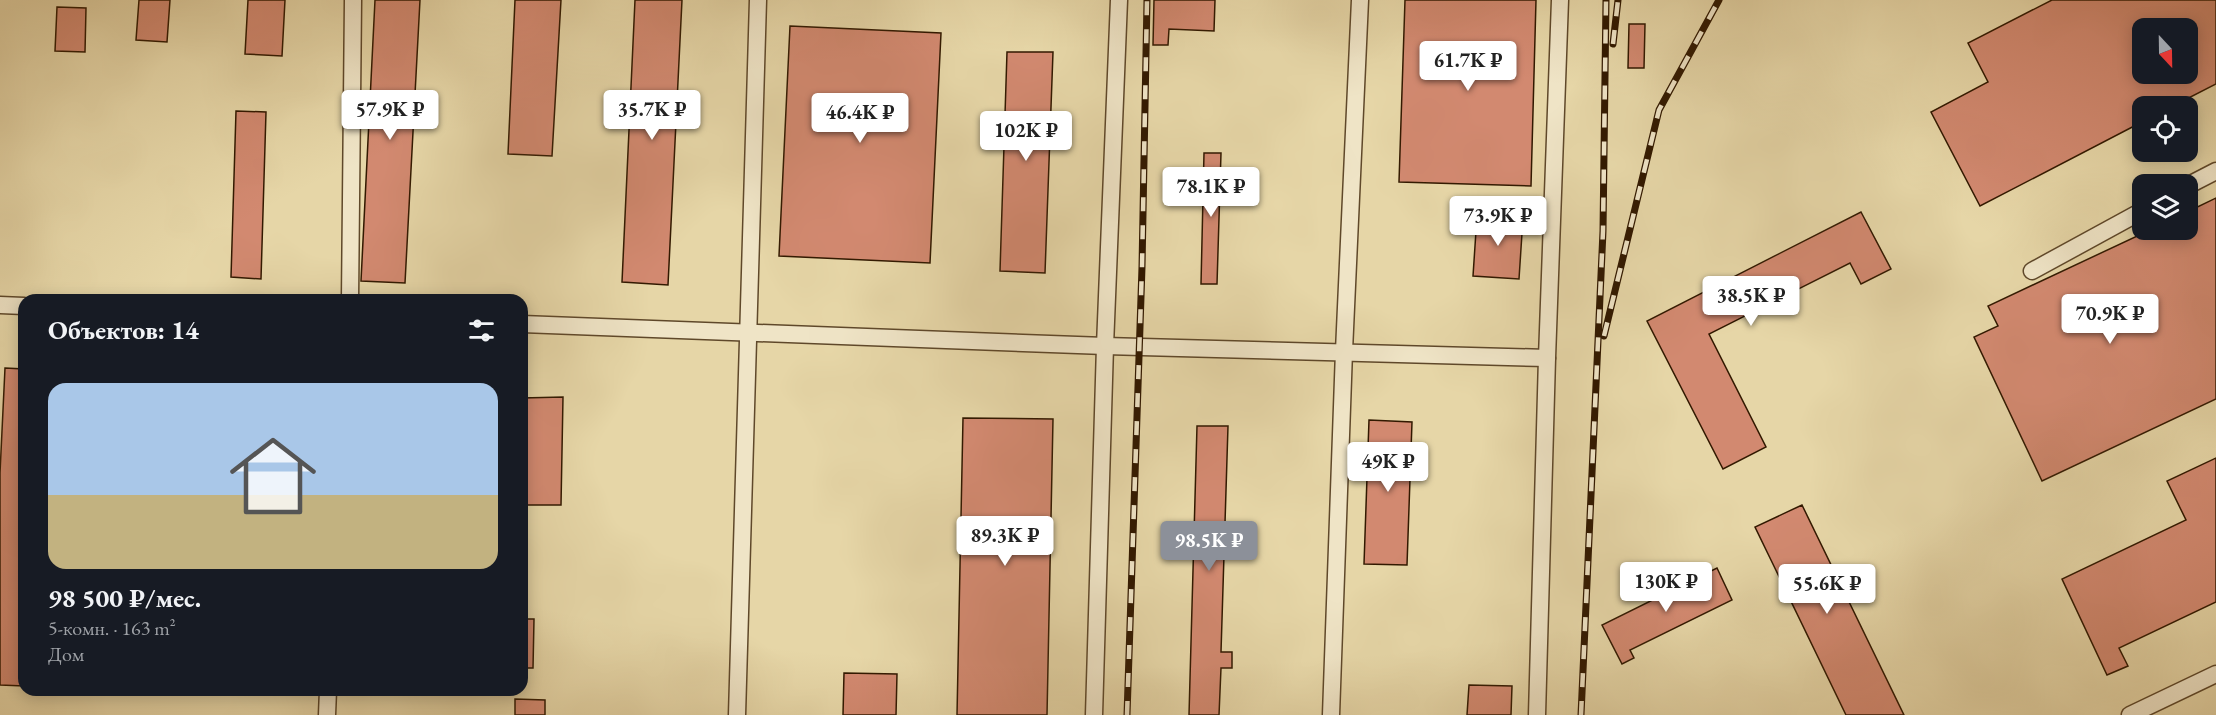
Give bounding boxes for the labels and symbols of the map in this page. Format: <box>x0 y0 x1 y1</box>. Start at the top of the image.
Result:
north arrow <box>2132 18 2198 84</box>
pin: 61.7K ₽ <box>1413 41 1523 92</box>
pin: 57.9K ₽ <box>335 90 445 141</box>
pin: 35.7K ₽ <box>597 90 707 141</box>
pin: 46.4K ₽ <box>805 93 915 144</box>
pin: 102K ₽ <box>977 111 1075 162</box>
pin: 78.1K ₽ <box>1156 167 1266 218</box>
pin: 73.9K ₽ <box>1443 196 1553 247</box>
pin: 38.5K ₽ <box>1696 276 1806 327</box>
pin: 70.9K ₽ <box>2055 294 2165 345</box>
pin: 49K ₽ <box>1346 442 1430 493</box>
pin: 89.3K ₽ <box>950 516 1060 567</box>
pin: 98.5K ₽ <box>1154 521 1264 572</box>
pin: 130K ₽ <box>1617 562 1715 613</box>
pin: 55.6K ₽ <box>1772 564 1882 615</box>

